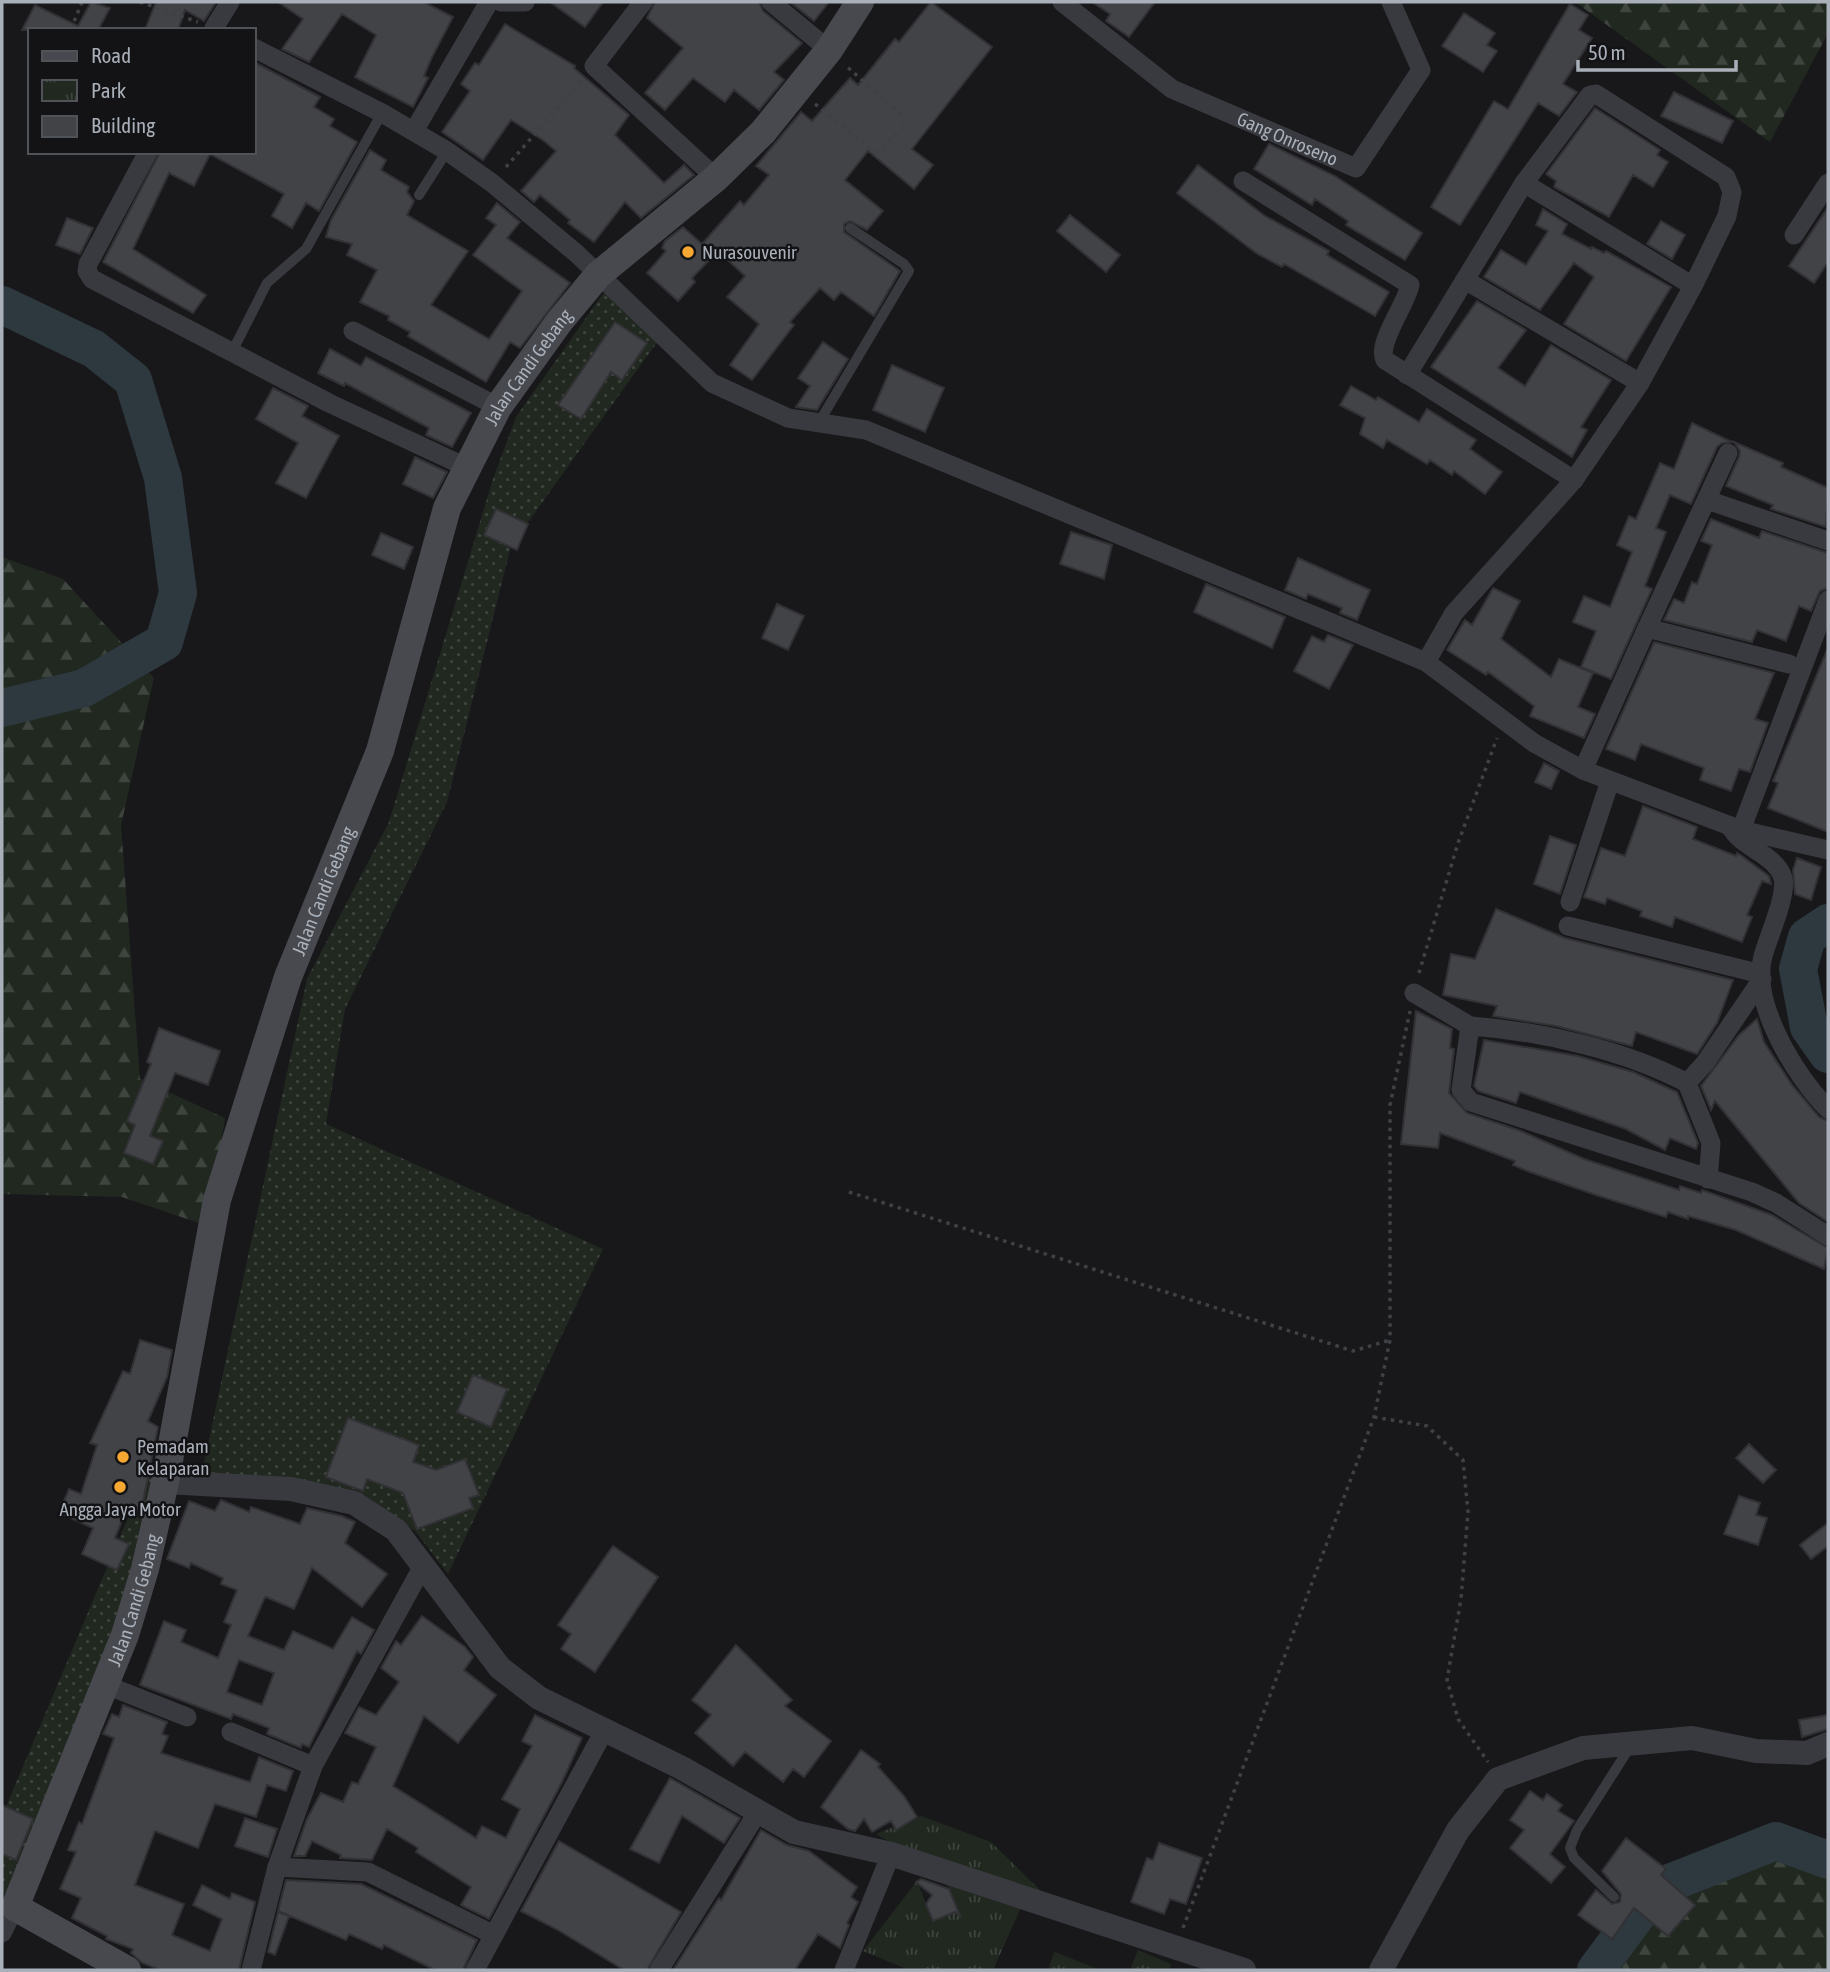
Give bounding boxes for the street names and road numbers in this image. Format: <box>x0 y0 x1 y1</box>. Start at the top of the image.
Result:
street label: Gang Onroseno <box>1234 107 1341 170</box>
street label: Jalan Candi Gebang <box>480 304 577 429</box>
street label: Jalan Candi Gebang <box>287 822 359 958</box>
street label: Jalan Candi Gebang <box>103 1531 164 1669</box>

